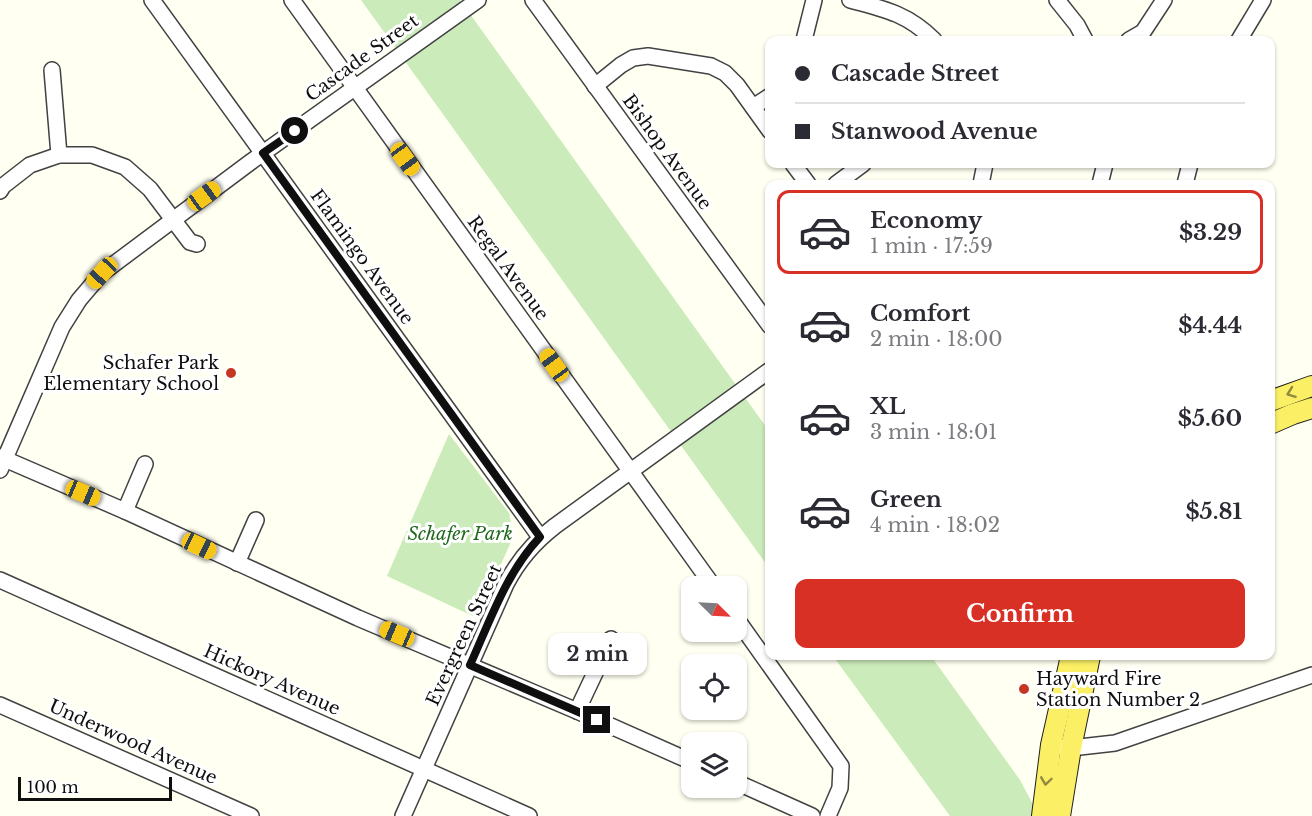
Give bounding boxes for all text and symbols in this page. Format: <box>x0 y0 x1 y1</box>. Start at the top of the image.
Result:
street label: Cascade Street <box>301 10 423 106</box>
text: Cascade Street <box>831 60 999 87</box>
street label: Bishop Avenue <box>618 90 716 214</box>
route start <box>281 117 308 144</box>
text: Stanwood Avenue <box>831 118 1038 145</box>
car <box>387 139 423 179</box>
car <box>184 178 224 214</box>
street label: Flamingo Avenue <box>306 185 418 329</box>
icon: car <box>798 205 852 259</box>
text: Economy <box>870 207 982 234</box>
street label: Regal Avenue <box>463 211 553 325</box>
text: $3.29 <box>1179 219 1242 246</box>
text: 1 min · 17:59 <box>870 234 993 258</box>
car <box>83 254 121 292</box>
icon: car <box>798 298 852 352</box>
text: Comfort <box>870 300 970 327</box>
text: $4.44 <box>1178 312 1242 339</box>
text: 2 min · 18:00 <box>870 327 1003 351</box>
car <box>536 345 572 385</box>
place label: Schafer Park Elementary School <box>43 352 219 395</box>
marker: Schafer Park Elementary School <box>224 366 238 380</box>
one-way arrow <box>1286 386 1297 399</box>
icon: car <box>798 391 852 445</box>
text: XL <box>870 393 905 420</box>
text: $5.60 <box>1178 405 1242 432</box>
text: 3 min · 18:01 <box>870 420 997 444</box>
car <box>63 478 103 508</box>
icon: car <box>798 484 852 538</box>
text: Green <box>870 486 942 513</box>
text: $5.81 <box>1185 498 1242 525</box>
text: 4 min · 18:02 <box>870 513 1000 537</box>
park label: Schafer Park <box>407 523 513 545</box>
car <box>179 530 219 562</box>
street label: Evergreen Street <box>422 561 507 709</box>
north arrow <box>681 576 747 642</box>
map controls <box>681 576 747 798</box>
button: Confirm <box>795 579 1245 648</box>
car <box>377 619 417 649</box>
callout: 2 min <box>548 633 646 675</box>
street label: Hickory Avenue <box>200 640 344 720</box>
text: 2 min <box>566 642 629 666</box>
button: locate <box>681 654 747 720</box>
place label: Hayward Fire Station Number 2 <box>1036 668 1200 711</box>
marker: Hayward Fire Station Number 2 <box>1017 682 1031 696</box>
street label: Underwood Avenue <box>45 695 221 789</box>
route end <box>583 706 610 733</box>
button: layers <box>681 732 747 798</box>
scale bar <box>18 774 172 802</box>
one-way arrow <box>1041 776 1053 785</box>
text: 100 m <box>27 777 79 797</box>

